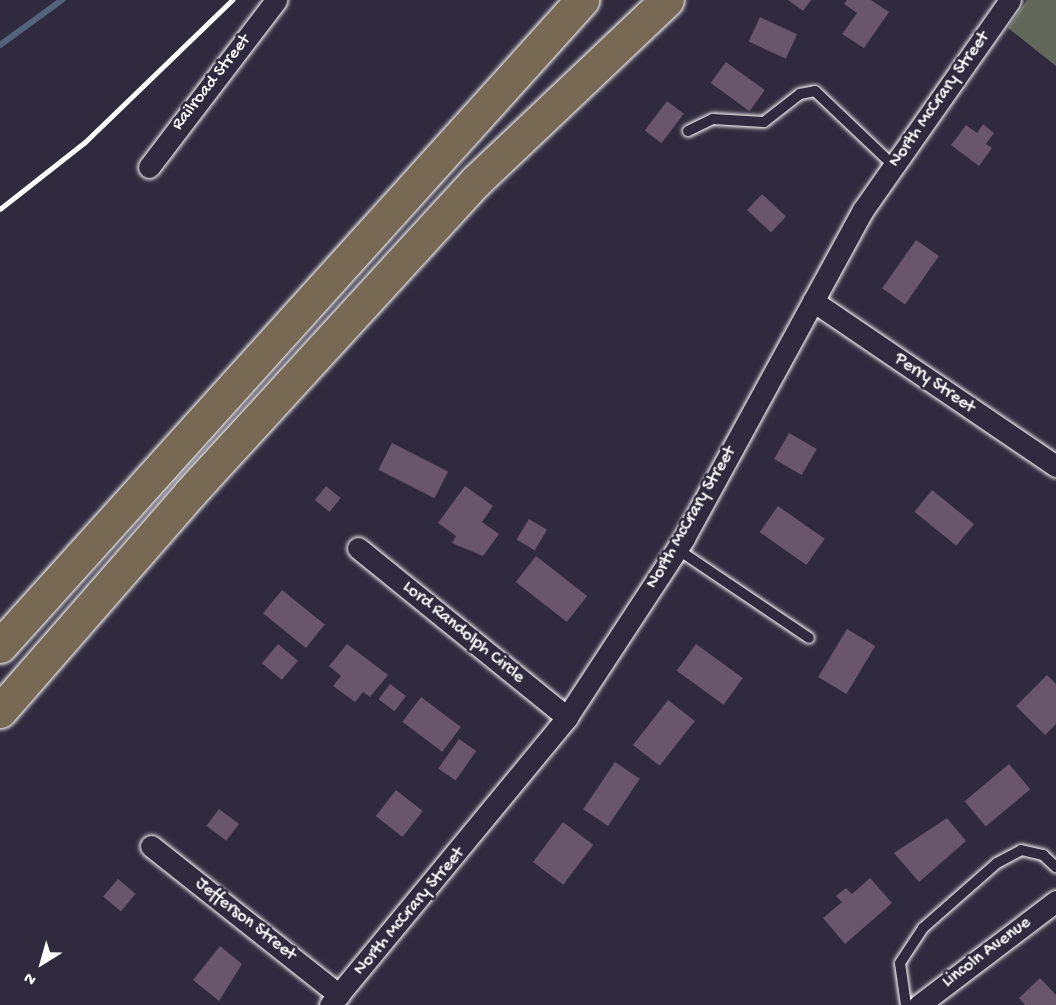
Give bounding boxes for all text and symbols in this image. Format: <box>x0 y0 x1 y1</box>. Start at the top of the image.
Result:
street label: North McCrary Street <box>885 28 995 172</box>
street label: Railroad Street <box>168 31 256 135</box>
street label: Perry Street <box>889 349 979 419</box>
street label: North McCrary Street <box>642 443 742 593</box>
street label: Lord Randolph Circle <box>397 577 529 689</box>
street label: North McCrary Street <box>350 843 470 981</box>
street label: Jefferson Street <box>190 874 300 966</box>
street label: Lincoln Avenue <box>938 913 1036 993</box>
north arrow <box>12 933 72 993</box>
text: N <box>21 967 41 989</box>

